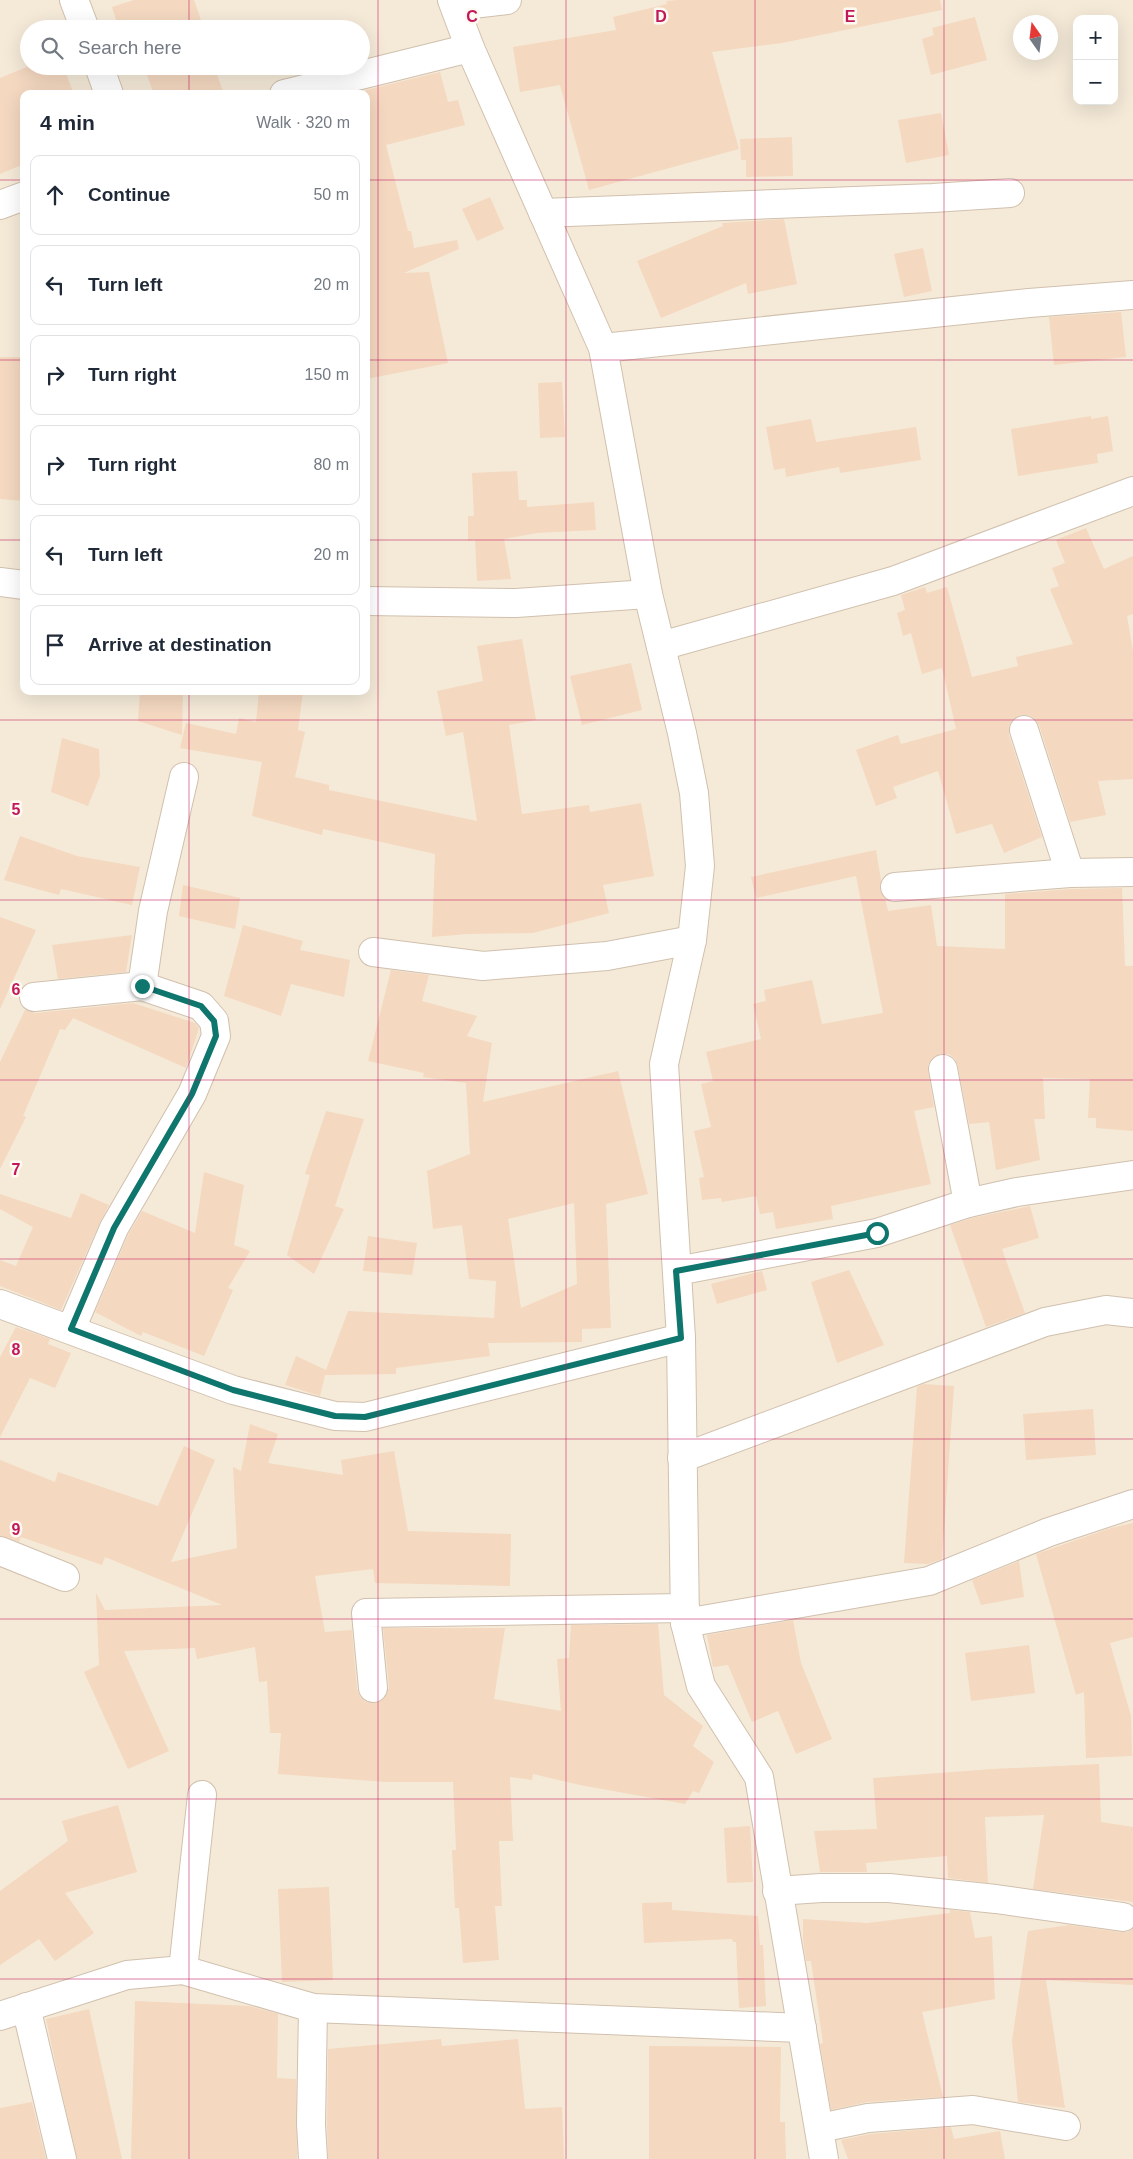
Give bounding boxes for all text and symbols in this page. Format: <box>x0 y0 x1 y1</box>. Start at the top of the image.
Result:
text: C <box>466 8 478 25</box>
text: D <box>655 8 667 25</box>
text: E <box>845 8 856 25</box>
north arrow <box>1013 15 1058 60</box>
map controls <box>1073 15 1118 105</box>
button: + <box>1073 15 1118 60</box>
search box <box>20 20 370 75</box>
icon: search <box>38 34 66 62</box>
text: Search here <box>78 37 182 58</box>
button: − <box>1073 60 1118 105</box>
text: 4 min <box>40 111 95 134</box>
text: Walk · 320 m <box>256 114 350 131</box>
icon: ahead <box>41 181 69 209</box>
text: Continue <box>88 184 170 205</box>
text: 50 m <box>313 186 349 203</box>
icon: left <box>41 271 69 299</box>
text: Turn left <box>88 274 163 295</box>
text: 20 m <box>313 276 349 293</box>
icon: right <box>41 361 69 389</box>
text: Turn right <box>88 364 176 385</box>
text: 150 m <box>305 366 349 383</box>
icon: right <box>41 451 69 479</box>
text: Turn right <box>88 454 176 475</box>
text: 80 m <box>313 456 349 473</box>
icon: left <box>41 541 69 569</box>
text: Turn left <box>88 544 163 565</box>
text: 20 m <box>313 546 349 563</box>
icon: arrive <box>41 631 69 659</box>
text: Arrive at destination <box>88 634 272 655</box>
text: 5 <box>12 801 21 818</box>
route end <box>131 975 154 998</box>
text: 6 <box>12 981 21 998</box>
text: 7 <box>12 1161 21 1178</box>
route start <box>866 1222 889 1245</box>
text: 8 <box>12 1341 21 1358</box>
text: 9 <box>12 1521 21 1538</box>

